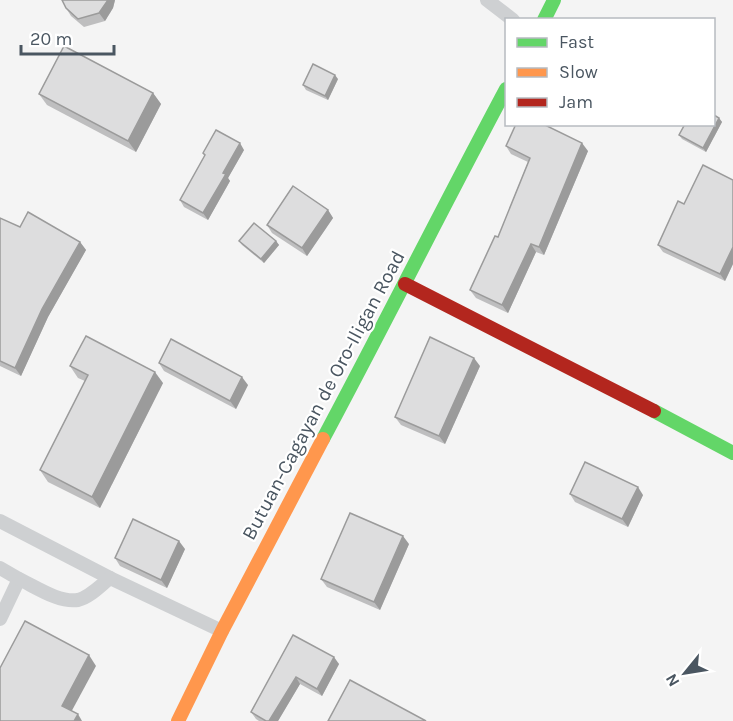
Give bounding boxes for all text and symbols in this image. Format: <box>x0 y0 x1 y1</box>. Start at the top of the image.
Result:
scale bar <box>21 18 114 56</box>
legend <box>505 18 715 126</box>
text: 20 m <box>30 28 72 50</box>
text: Fast <box>559 31 594 53</box>
text: Slow <box>559 61 598 83</box>
text: Jam <box>559 91 593 113</box>
street label: Butuan-Cagayan de Oro-Iligan Road <box>237 247 410 544</box>
north arrow <box>655 643 715 703</box>
text: N <box>661 671 684 690</box>

